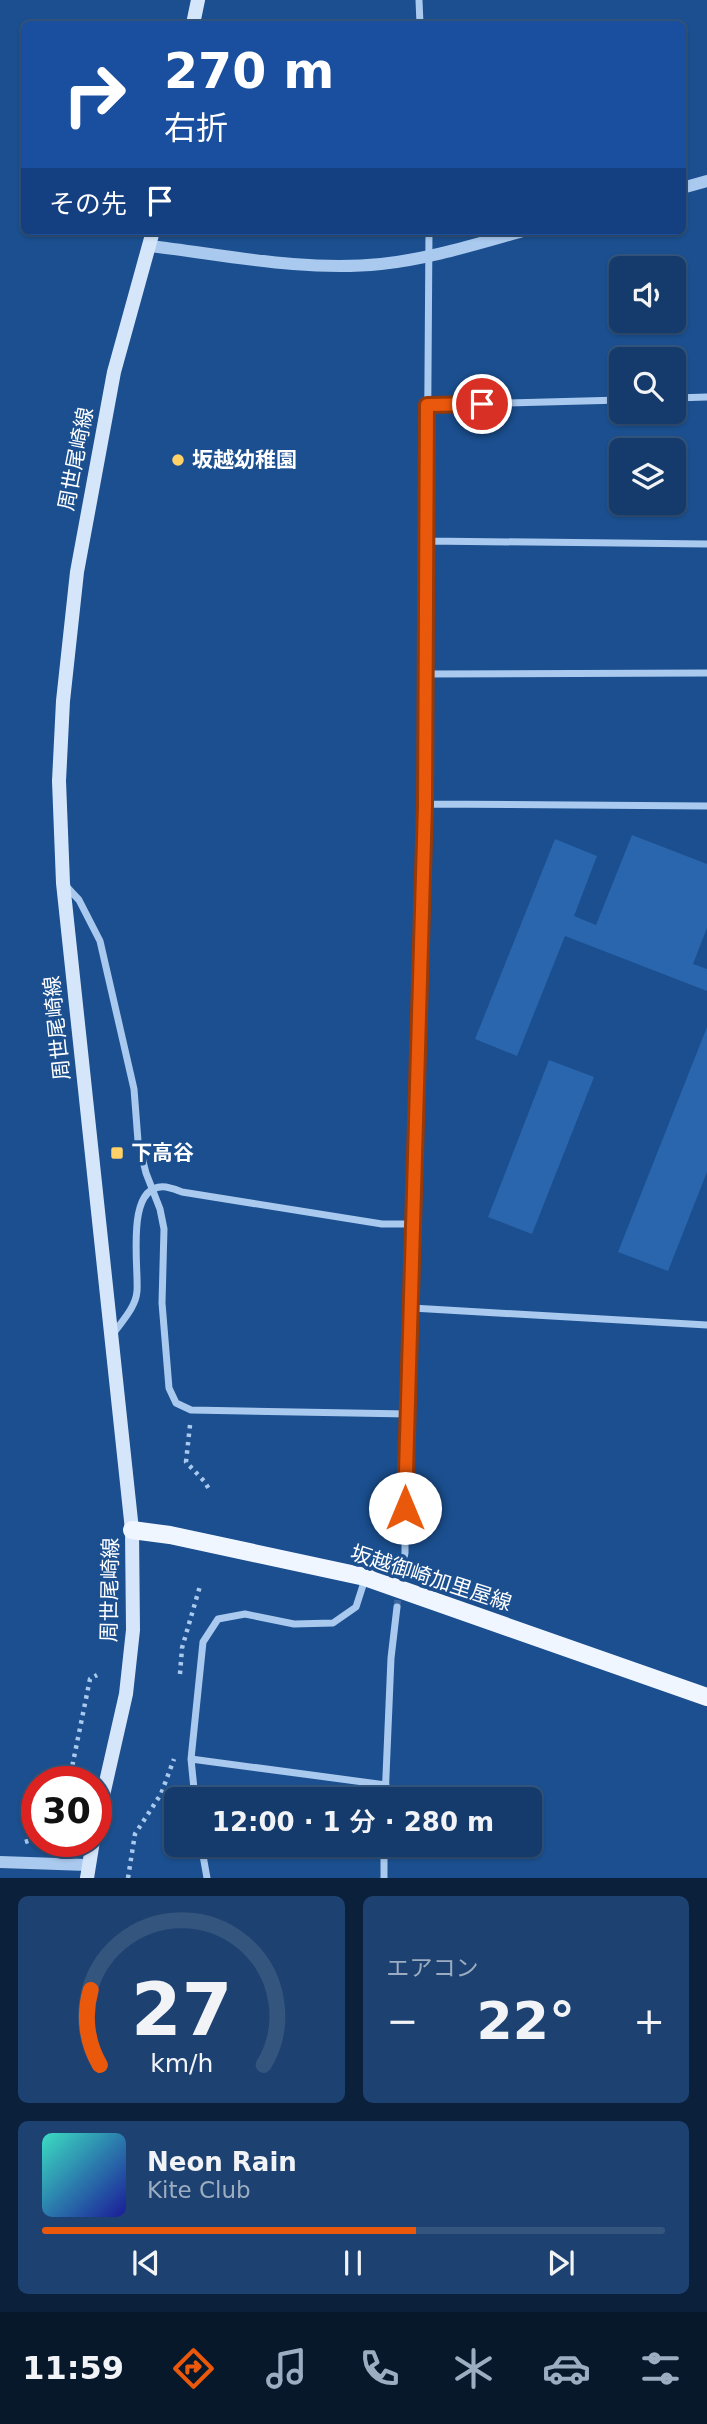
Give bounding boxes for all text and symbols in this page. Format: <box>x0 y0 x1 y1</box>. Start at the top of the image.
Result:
text: 270 m <box>164 43 334 100</box>
icon: right <box>49 49 140 140</box>
text: 右折 <box>164 109 228 147</box>
icon: arrive <box>141 182 179 220</box>
text: その先 <box>49 189 127 219</box>
map controls <box>609 256 686 515</box>
button: sound <box>609 256 686 333</box>
button: search <box>609 347 686 424</box>
pin <box>452 374 512 434</box>
icon: arrive <box>463 385 501 423</box>
street label: 周世尾崎線 <box>54 405 98 513</box>
button: layers <box>609 438 686 515</box>
place label: 坂越幼稚園 <box>192 448 297 472</box>
marker: 坂越幼稚園 <box>170 452 186 468</box>
street label: 周世尾崎線 <box>40 975 74 1081</box>
place label: 下高谷 <box>131 1141 194 1165</box>
marker: 下高谷 <box>109 1145 125 1161</box>
position arrow <box>368 1471 442 1545</box>
street label: 周世尾崎線 <box>97 1537 123 1643</box>
street label: 坂越御崎加里屋線 <box>347 1541 515 1615</box>
speed limit sign: 30 <box>21 1766 112 1857</box>
text: 12:00 · 1 分 · 280 m <box>212 1807 494 1837</box>
text: エアコン <box>387 1955 479 1981</box>
text: 27 <box>131 1968 232 2053</box>
text: 22° <box>477 1991 575 2051</box>
text: − <box>387 1999 418 2043</box>
text: + <box>633 1999 665 2043</box>
text: km/h <box>150 2049 213 2078</box>
text: Neon Rain <box>147 2147 297 2177</box>
text: Kite Club <box>147 2177 251 2203</box>
icon: previous <box>127 2244 165 2282</box>
icon: pause <box>334 2244 372 2282</box>
icon: next <box>542 2244 580 2282</box>
icon: directions <box>169 2344 218 2393</box>
icon: music <box>262 2344 311 2393</box>
icon: phone <box>355 2344 404 2393</box>
icon: climate <box>449 2344 498 2393</box>
icon: car <box>542 2344 591 2393</box>
icon: filters <box>636 2344 685 2393</box>
text: 11:59 <box>22 2349 124 2387</box>

